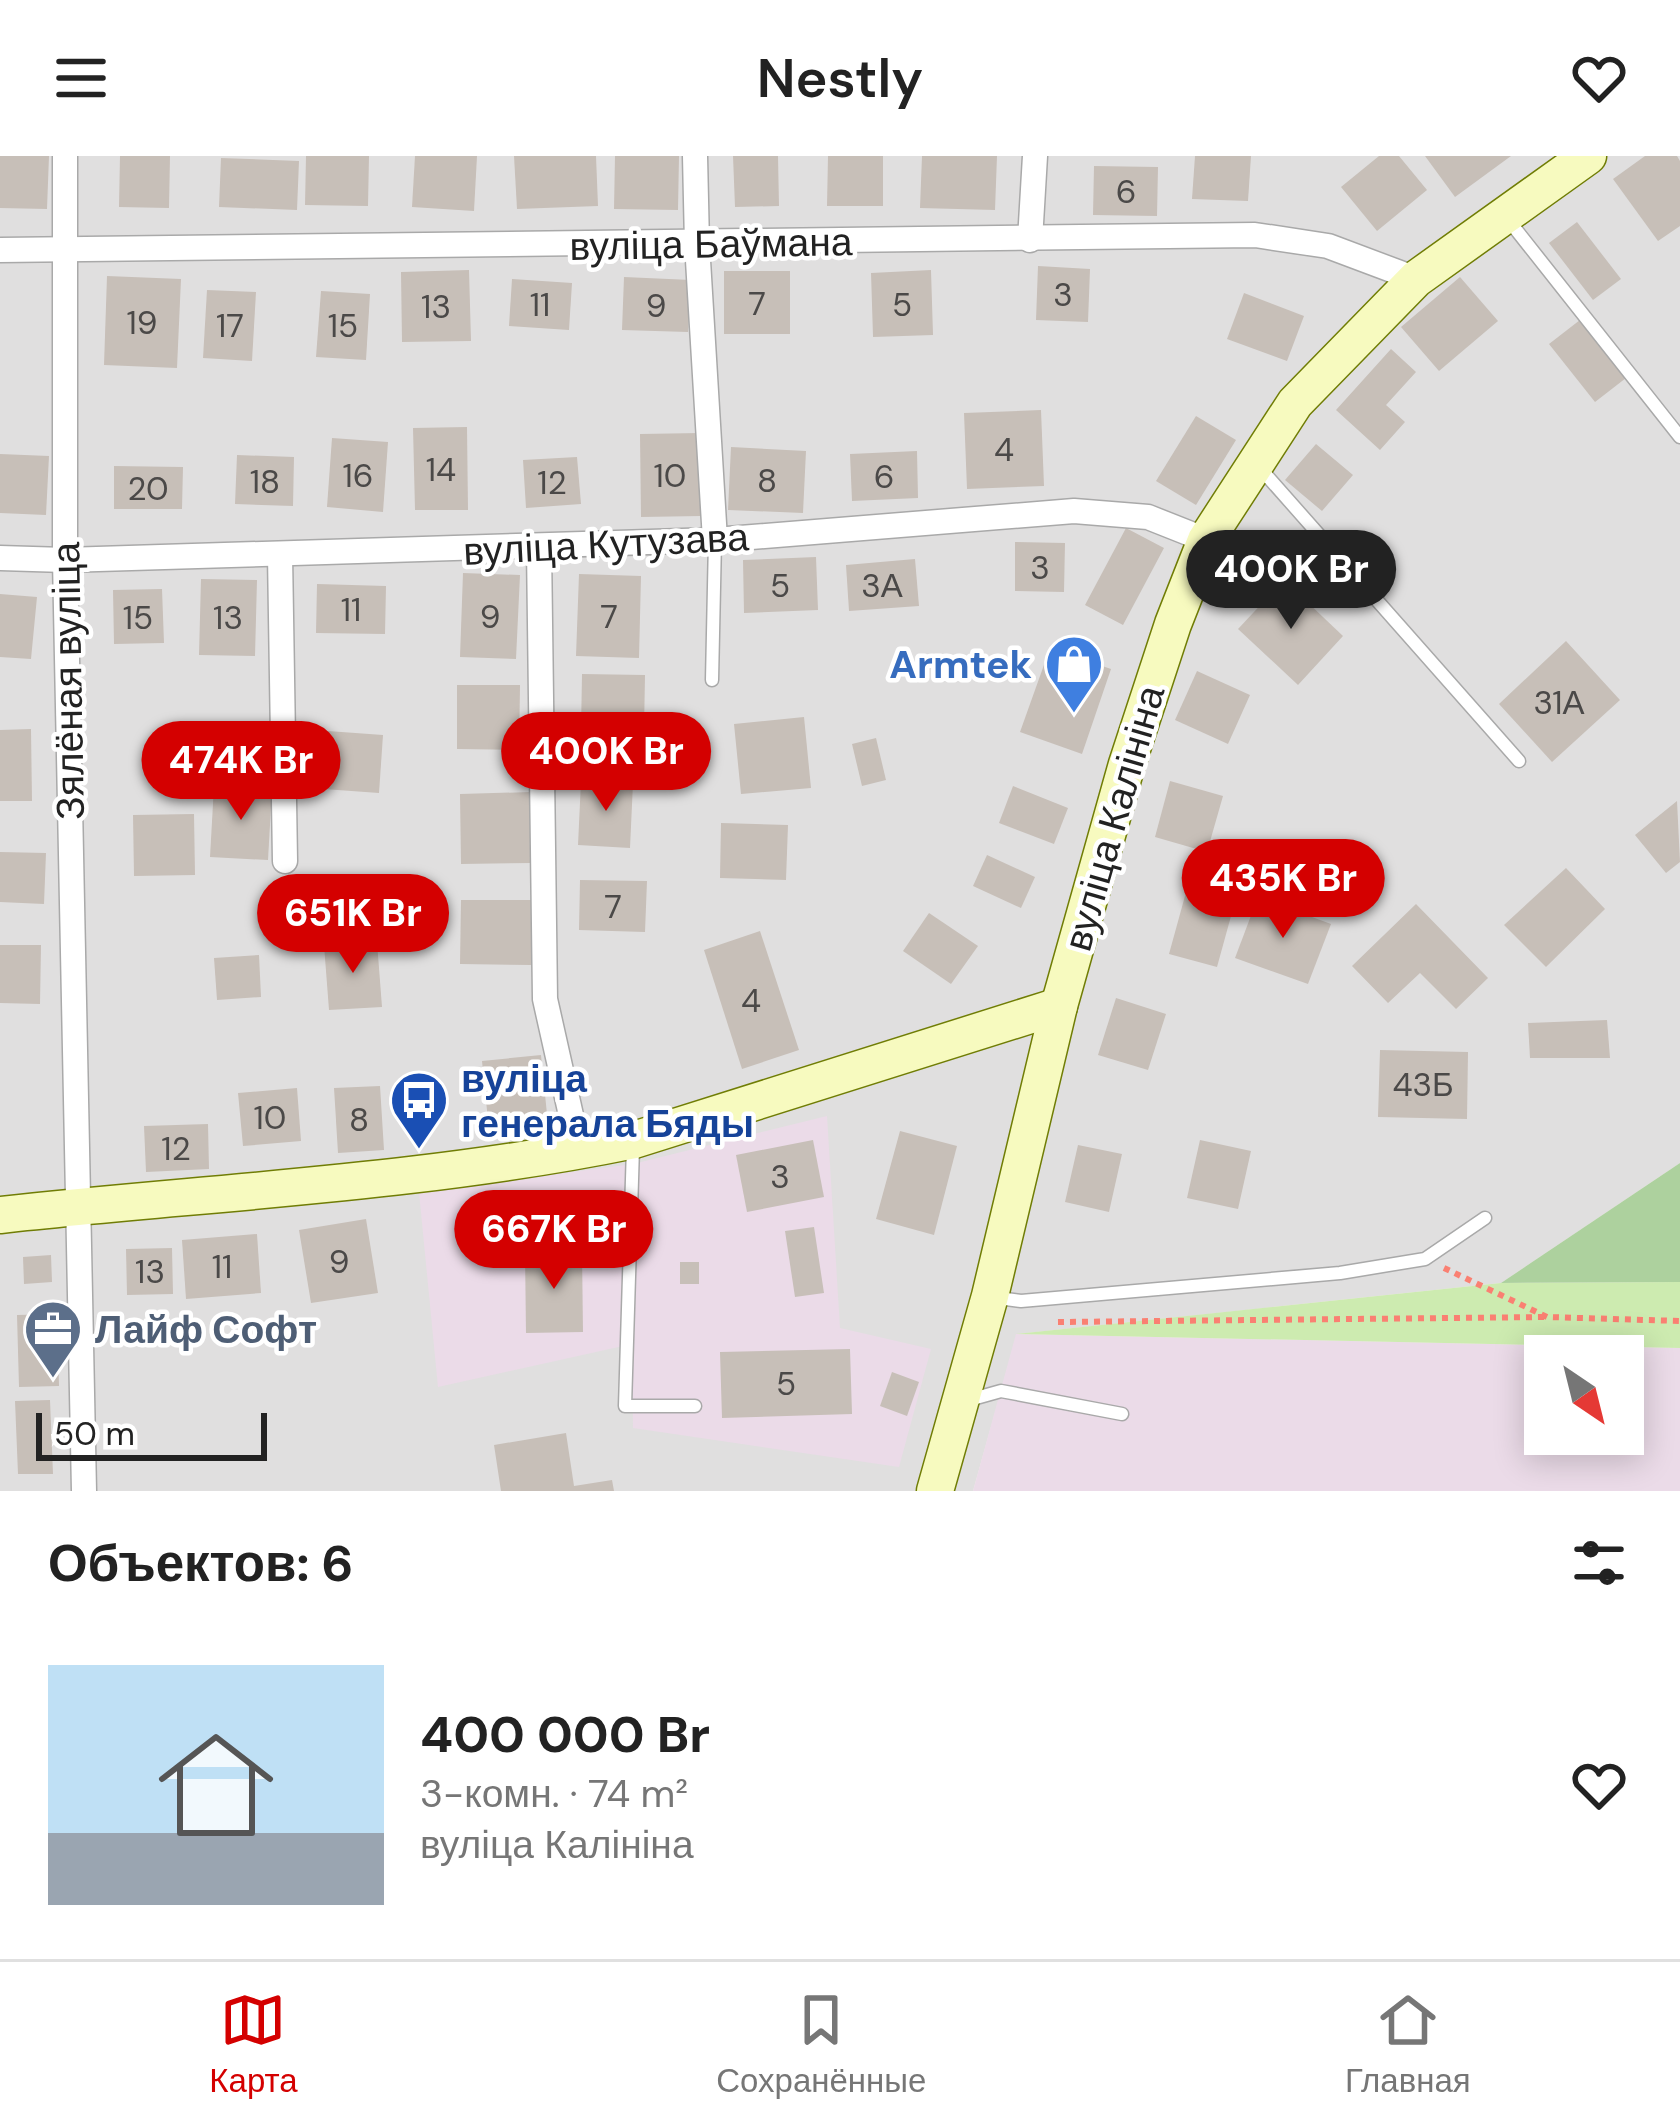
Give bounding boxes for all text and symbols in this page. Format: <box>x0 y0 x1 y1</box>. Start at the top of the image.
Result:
text: Nestly <box>757 43 923 114</box>
icon: menu <box>48 45 114 111</box>
icon: heart <box>1566 45 1632 111</box>
house number: 6 <box>1116 170 1136 213</box>
street label: вуліца Баўмана <box>569 216 853 272</box>
house number: 3 <box>1053 273 1073 316</box>
house number: 7 <box>748 282 766 325</box>
house number: 11 <box>530 283 550 326</box>
house number: 5 <box>892 283 912 326</box>
house number: 9 <box>646 284 666 327</box>
house number: 13 <box>421 285 451 328</box>
house number: 19 <box>126 301 158 344</box>
house number: 17 <box>216 304 244 347</box>
house number: 15 <box>328 304 358 347</box>
house number: 4 <box>994 428 1014 471</box>
house number: 14 <box>426 448 456 491</box>
house number: 16 <box>342 454 374 497</box>
house number: 10 <box>654 454 686 497</box>
house number: 6 <box>874 455 894 498</box>
house number: 8 <box>757 459 777 502</box>
house number: 18 <box>250 460 280 503</box>
house number: 12 <box>537 461 567 504</box>
house number: 20 <box>127 467 169 510</box>
street label: вуліца Кутузава <box>462 511 750 577</box>
pin: 400K Br <box>1180 530 1402 632</box>
street label: Зялёная вуліца <box>40 541 96 820</box>
text: 400K Br <box>1213 543 1369 594</box>
house number: 3 <box>1030 546 1050 589</box>
house number: 5 <box>770 564 790 607</box>
house number: 3А <box>861 564 903 607</box>
house number: 11 <box>341 588 361 631</box>
house number: 9 <box>480 595 500 638</box>
house number: 7 <box>600 595 618 638</box>
house number: 15 <box>123 596 153 639</box>
house number: 13 <box>213 596 243 639</box>
shop icon: Armtek <box>1043 633 1105 715</box>
place label: Armtek <box>889 639 1032 690</box>
street label: вуліца Калініна <box>1052 679 1176 957</box>
house number: 31А <box>1533 681 1585 724</box>
pin: 400K Br <box>495 712 717 814</box>
pin: 474K Br <box>130 721 352 823</box>
text: 400K Br <box>528 725 684 776</box>
text: 474K Br <box>168 734 314 785</box>
pin: 435K Br <box>1172 839 1394 941</box>
text: 435K Br <box>1209 852 1357 903</box>
pin: 651K Br <box>242 874 464 976</box>
house number: 7 <box>604 885 622 928</box>
text: 651K Br <box>284 887 422 938</box>
house number: 4 <box>741 979 761 1022</box>
place label: вуліца генерала Бяды <box>461 1053 754 1149</box>
house number: 43Б <box>1392 1063 1454 1106</box>
bus stop icon: вуліца генерала Бяды <box>388 1069 450 1151</box>
house number: 10 <box>254 1096 286 1139</box>
house number: 8 <box>349 1098 369 1141</box>
house number: 12 <box>161 1127 191 1170</box>
house number: 3 <box>770 1155 790 1198</box>
pin: 667K Br <box>443 1190 665 1292</box>
text: 667K Br <box>481 1203 627 1254</box>
house number: 9 <box>329 1240 349 1283</box>
house number: 11 <box>212 1245 232 1288</box>
house number: 13 <box>135 1250 165 1293</box>
office icon: Лайф Софт <box>22 1298 84 1380</box>
place label: Лайф Софт <box>95 1304 317 1355</box>
north arrow <box>1524 1335 1644 1455</box>
map controls <box>1524 1335 1644 1455</box>
house number: 5 <box>776 1362 796 1405</box>
scale bar <box>36 1407 267 1460</box>
text: 50 m <box>54 1412 135 1455</box>
text: Объектов: 6 <box>48 1530 354 1597</box>
icon: filters <box>1566 1530 1632 1596</box>
text: 400 000 Br <box>420 1701 710 1768</box>
icon: home <box>144 1713 288 1857</box>
icon: heart <box>1566 1752 1632 1818</box>
text: 3-комн. · 74 m² <box>420 1768 688 1819</box>
text: вуліца Калініна <box>420 1819 694 1870</box>
tab: Карта <box>209 1987 298 2102</box>
tab: Сохранённые <box>716 1987 926 2102</box>
tab: Главная <box>1345 1987 1471 2102</box>

